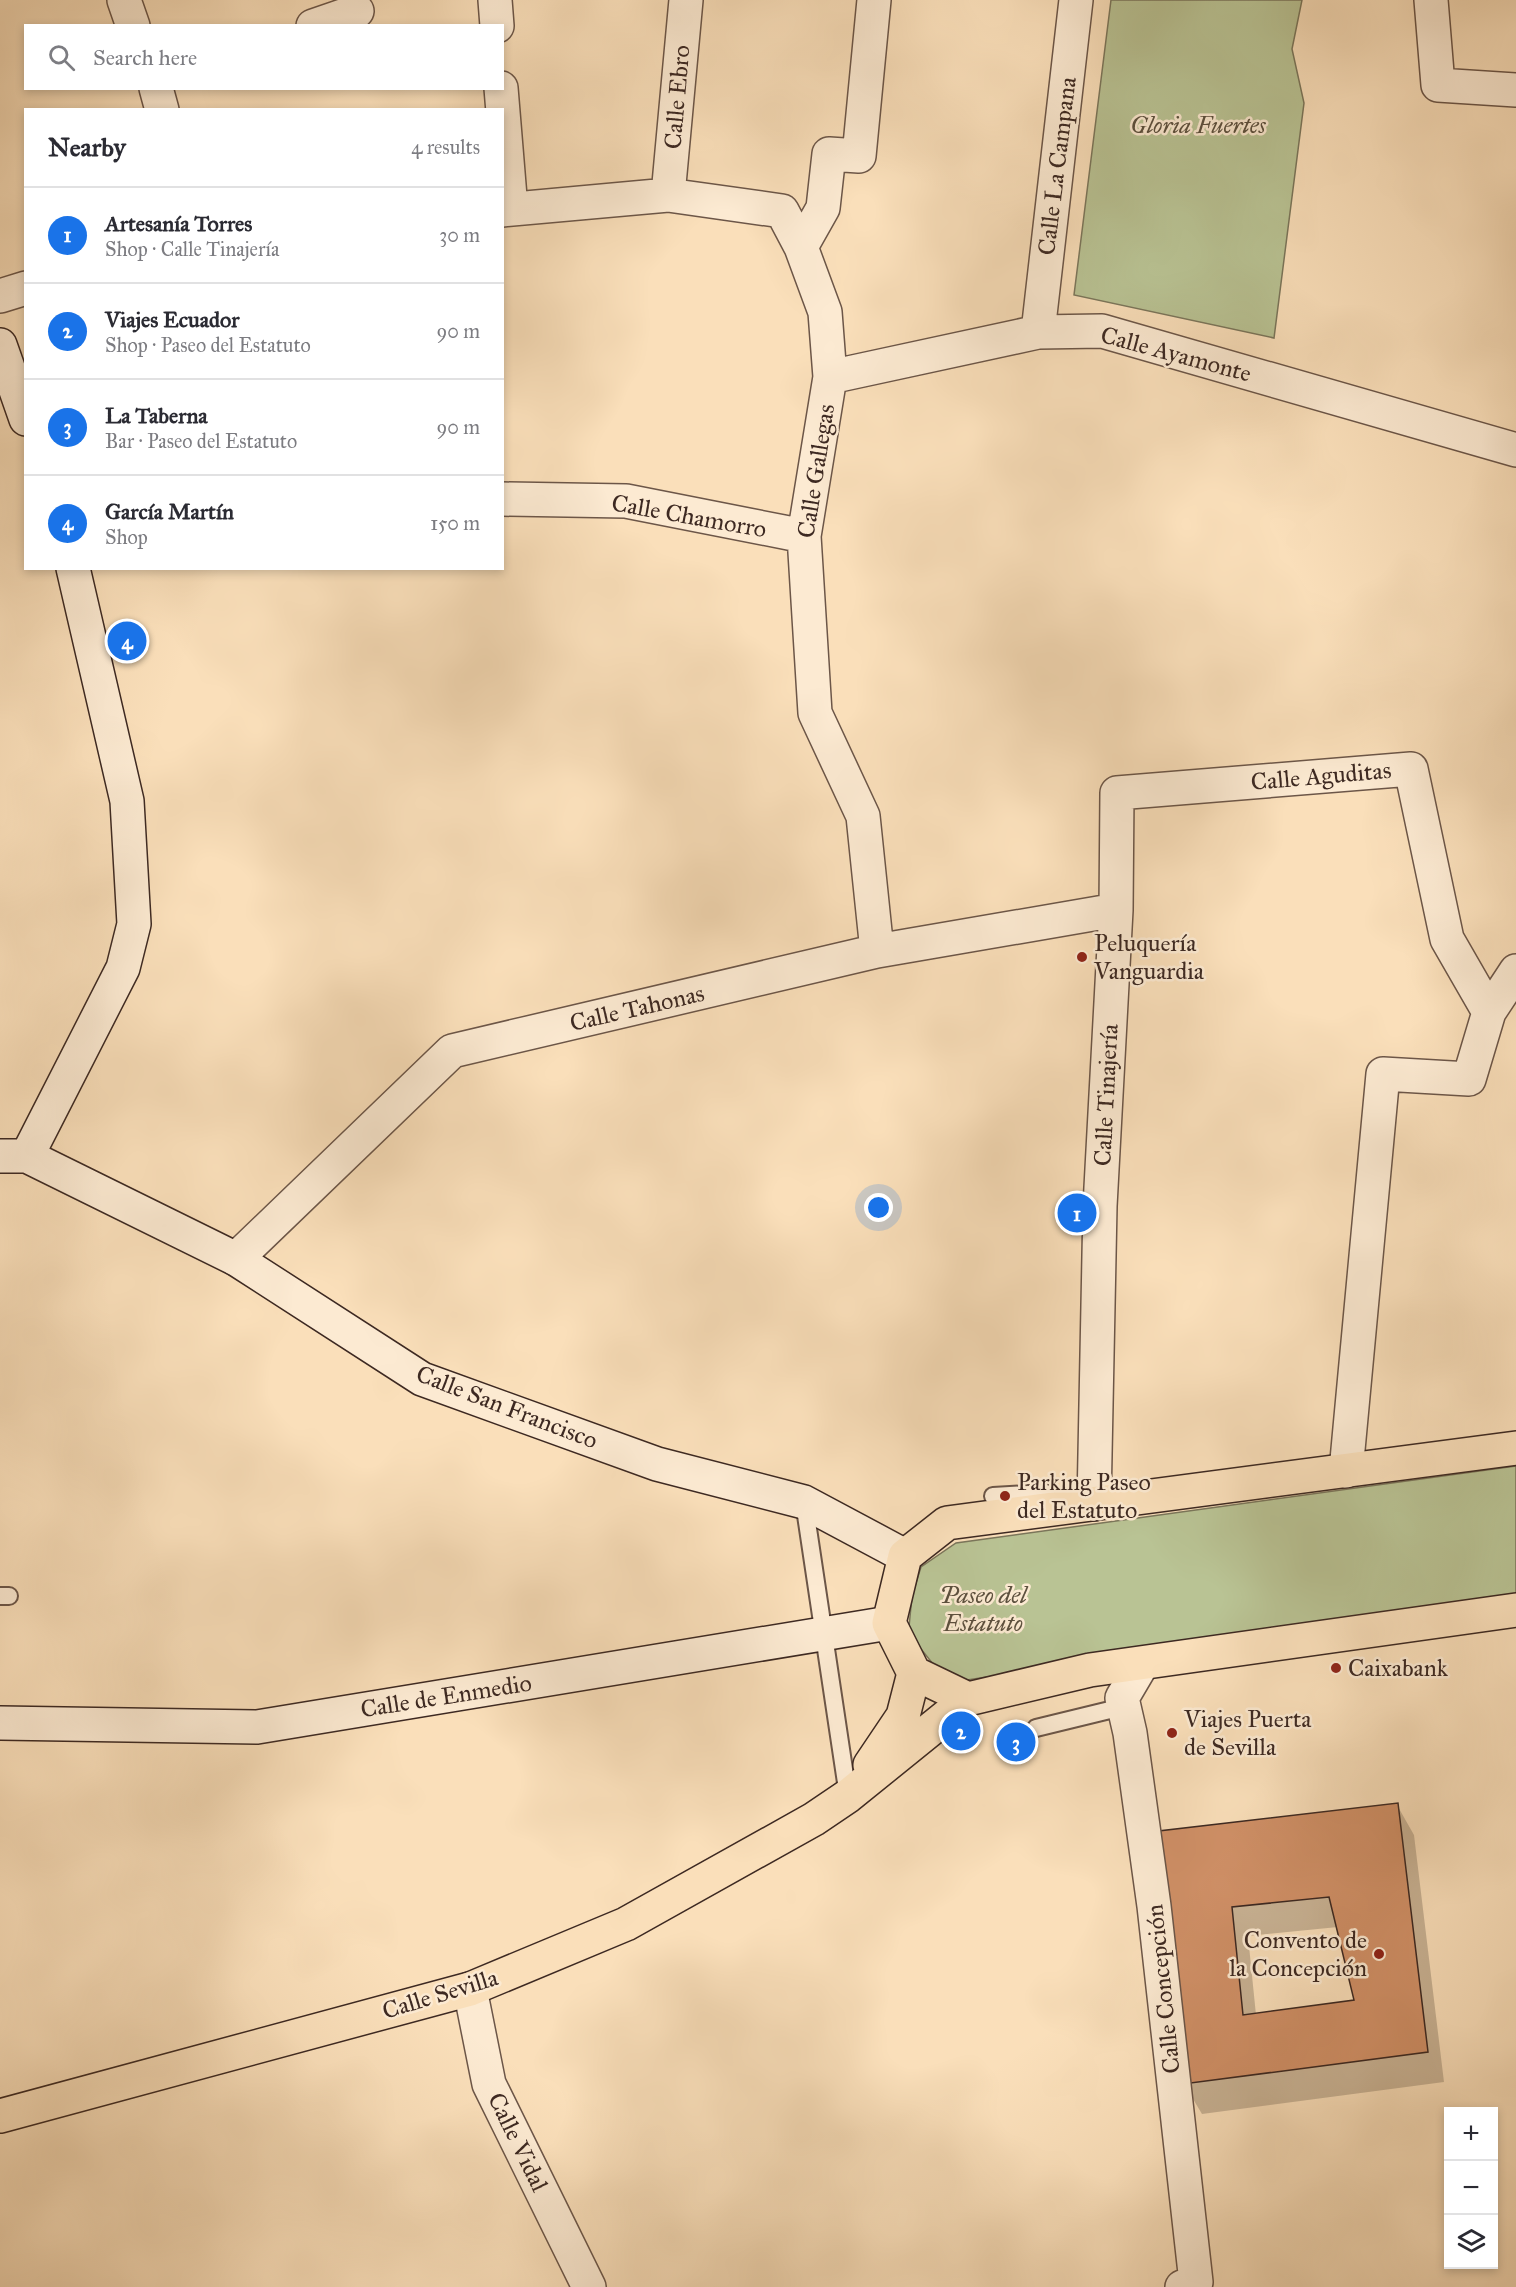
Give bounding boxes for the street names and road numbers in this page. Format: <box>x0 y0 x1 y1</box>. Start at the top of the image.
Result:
street label: Calle Ebro <box>658 44 696 150</box>
street label: Calle La Campana <box>1031 74 1083 257</box>
street label: Calle Ayamonte <box>1097 319 1255 389</box>
street label: Calle Gallegas <box>791 402 841 540</box>
street label: Calle Chamorro <box>609 488 769 544</box>
street label: Calle Aguditas <box>1250 755 1392 797</box>
street label: Calle Tahonas <box>567 978 707 1038</box>
street label: Calle Tinajería <box>1087 1022 1125 1167</box>
street label: Calle San Francisco <box>412 1359 602 1455</box>
street label: Calle de Enmedio <box>358 1668 534 1724</box>
street label: Calle Concepción <box>1139 1903 1187 2075</box>
street label: Calle Sevilla <box>378 1962 502 2026</box>
street label: Calle Vidal <box>481 2088 555 2197</box>

